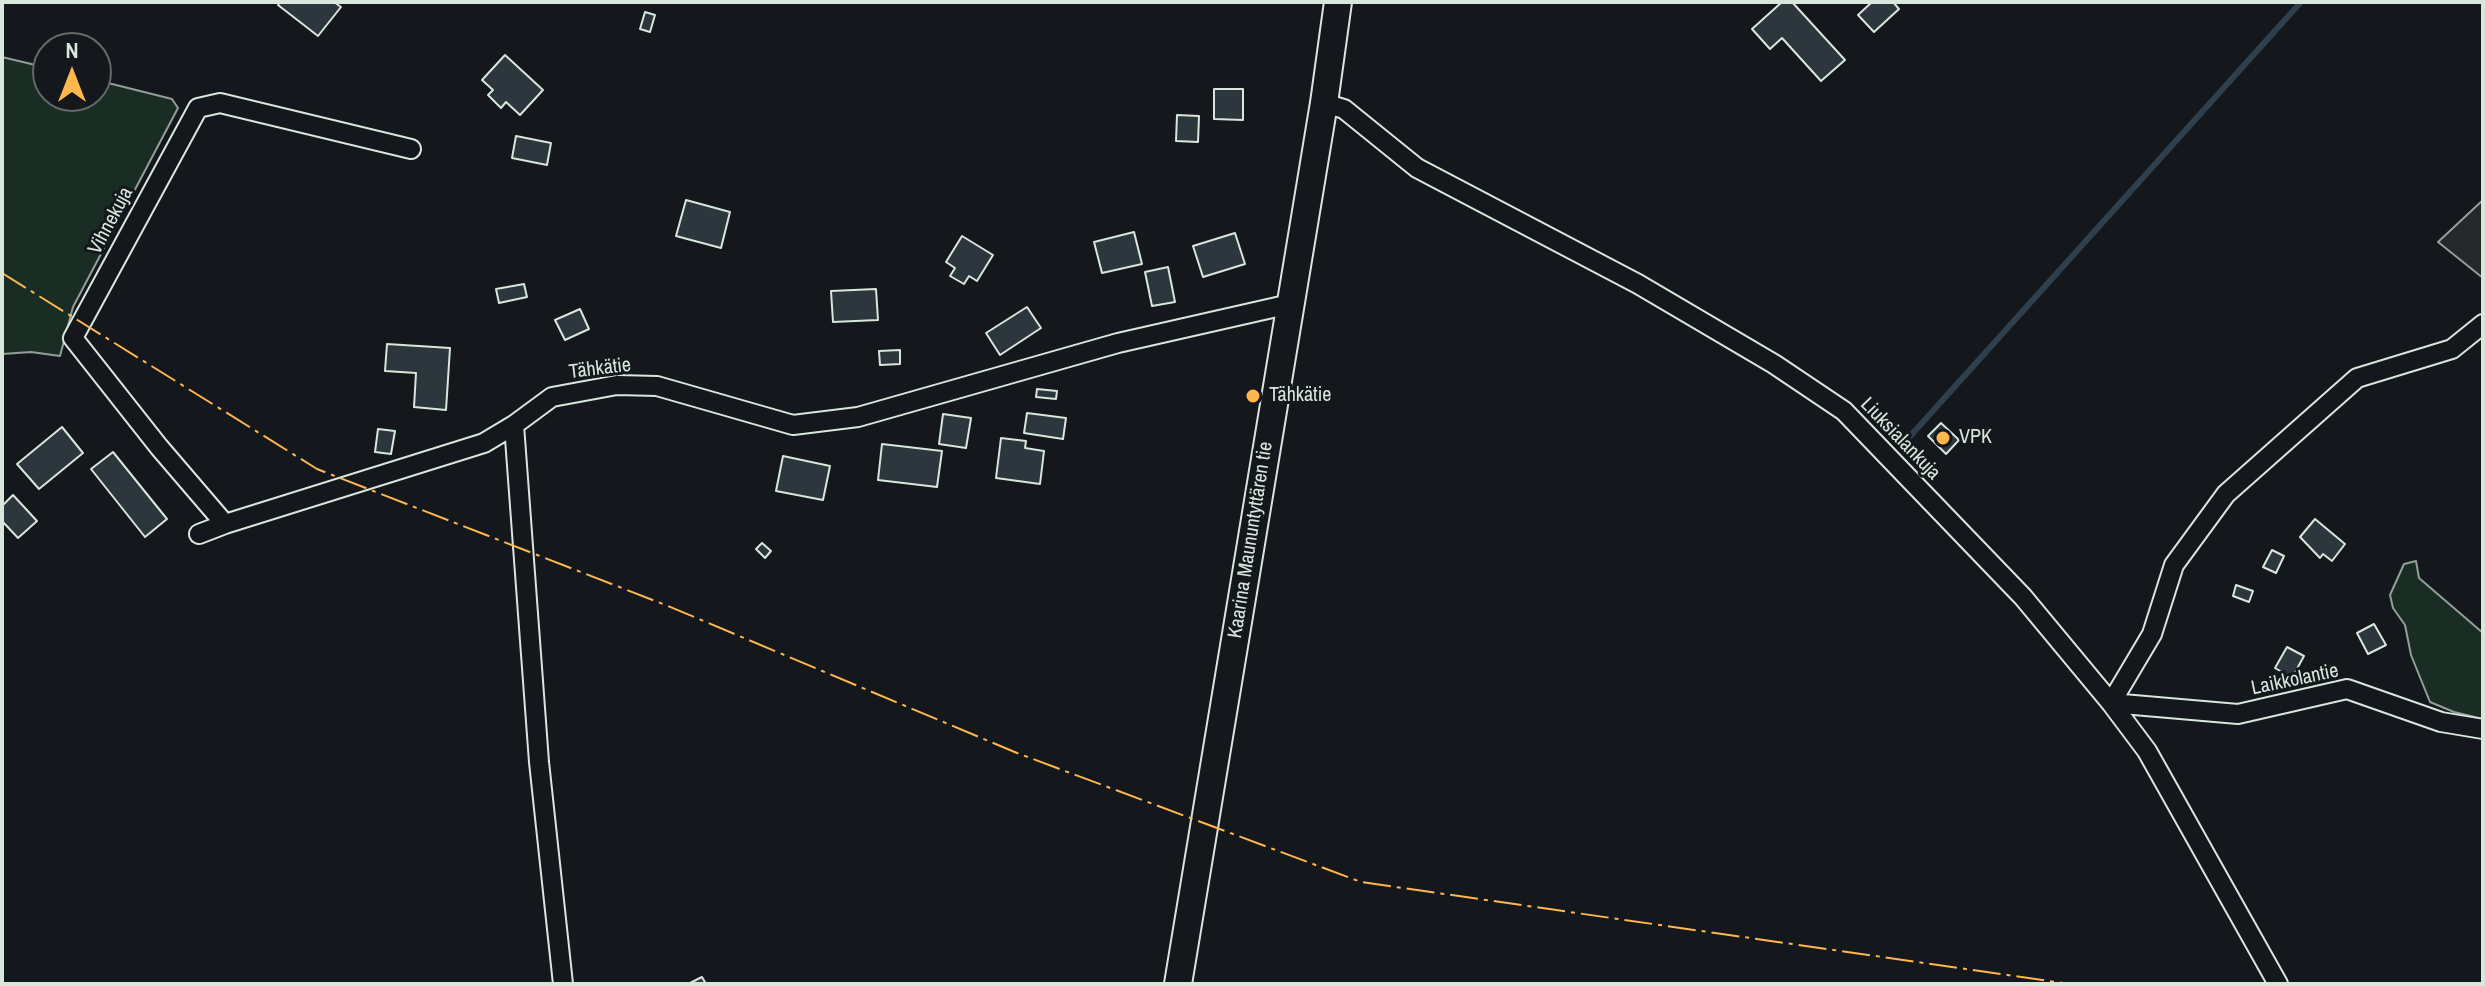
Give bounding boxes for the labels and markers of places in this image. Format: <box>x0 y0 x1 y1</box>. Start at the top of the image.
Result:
place label: Tähkätie <box>1269 384 1331 408</box>
marker: Tähkätie <box>1244 387 1262 405</box>
place label: VPK <box>1959 426 1992 450</box>
marker: VPK <box>1934 429 1952 447</box>

